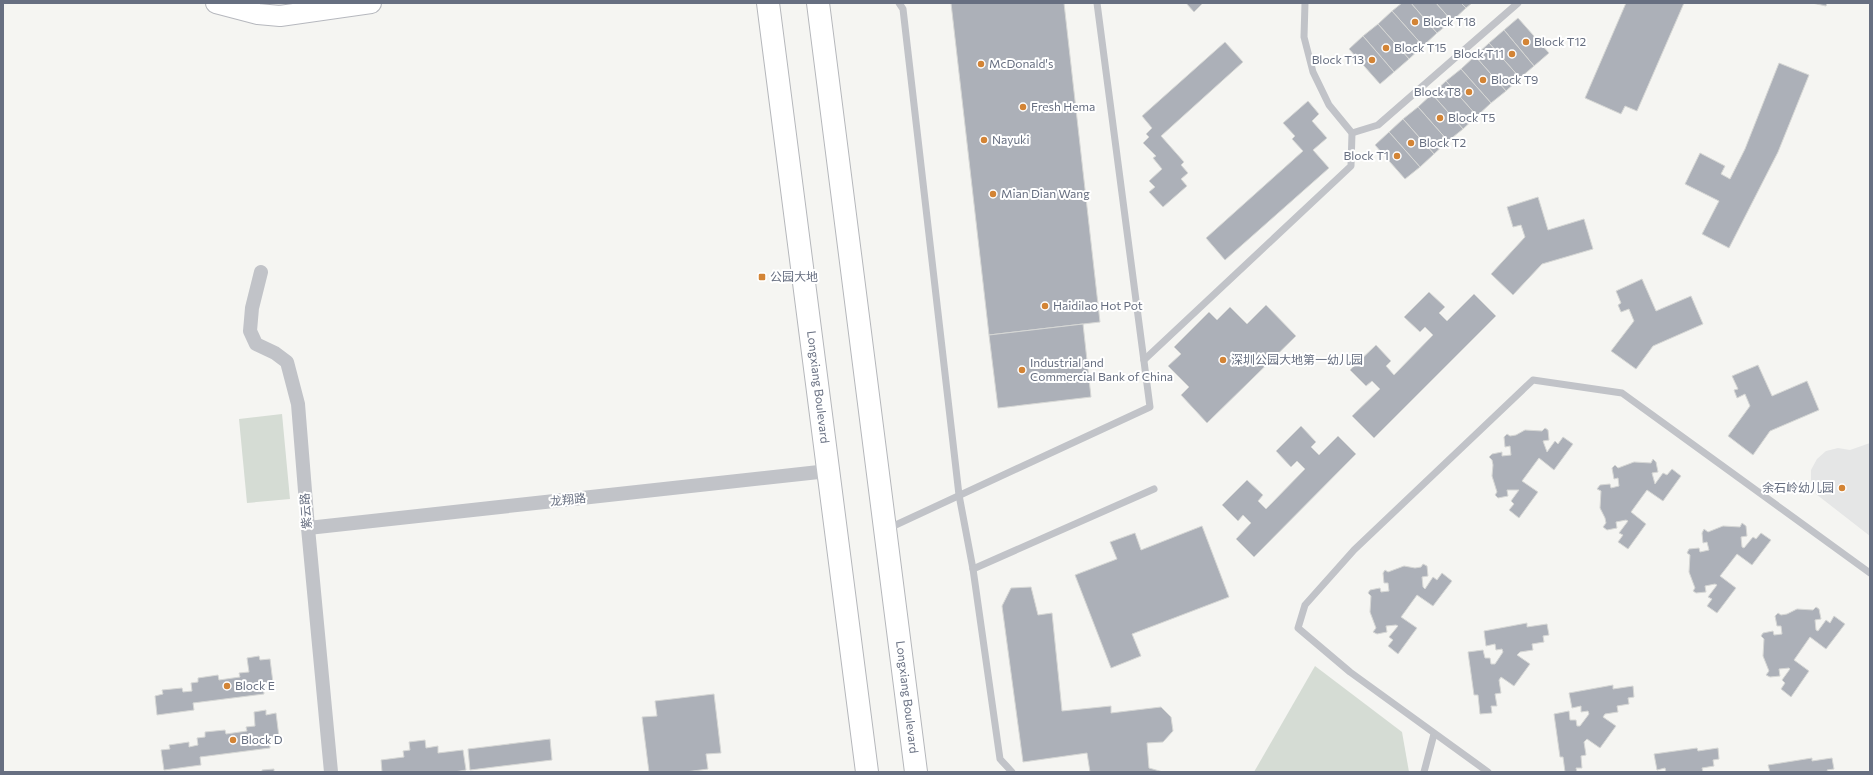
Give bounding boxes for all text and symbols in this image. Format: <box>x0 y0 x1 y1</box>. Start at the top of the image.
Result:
place label: Block T18 <box>1423 14 1476 28</box>
marker: Block T18 <box>1410 17 1420 27</box>
place label: Block T12 <box>1534 34 1587 48</box>
marker: Block T12 <box>1521 37 1531 47</box>
place label: Block T15 <box>1394 40 1447 54</box>
marker: Block T15 <box>1381 43 1391 53</box>
place label: Block T11 <box>1453 46 1504 60</box>
marker: Block T11 <box>1507 49 1517 59</box>
place label: Block T13 <box>1312 52 1364 66</box>
marker: Block T13 <box>1367 55 1377 65</box>
place label: McDonald's <box>989 56 1053 70</box>
marker: McDonald's <box>976 59 986 69</box>
place label: Block T9 <box>1491 72 1538 86</box>
marker: Block T9 <box>1478 75 1488 85</box>
place label: Block T8 <box>1414 84 1461 98</box>
marker: Block T8 <box>1464 87 1474 97</box>
place label: Fresh Hema <box>1031 99 1095 113</box>
marker: Fresh Hema <box>1018 102 1028 112</box>
place label: Block T5 <box>1448 110 1495 124</box>
marker: Block T5 <box>1435 113 1445 123</box>
place label: Nayuki <box>992 132 1030 146</box>
marker: Nayuki <box>979 135 989 145</box>
place label: Block T2 <box>1419 135 1466 149</box>
marker: Block T2 <box>1406 138 1416 148</box>
place label: Block T1 <box>1343 148 1389 162</box>
marker: Block T1 <box>1392 151 1402 161</box>
place label: Mian Dian Wang <box>1001 186 1090 200</box>
marker: Mian Dian Wang <box>988 189 998 199</box>
place label: 公园大地 <box>770 269 818 283</box>
marker: 公园大地 <box>757 272 767 282</box>
place label: Haidilao Hot Pot <box>1053 298 1143 312</box>
marker: Haidilao Hot Pot <box>1040 301 1050 311</box>
street label: Longxiang Boulevard <box>805 330 833 444</box>
place label: 深圳公园大地第一幼儿园 <box>1231 352 1363 366</box>
place label: Industrial and Commercial Bank of China <box>1030 355 1173 383</box>
marker: 深圳公园大地第一幼儿园 <box>1218 355 1228 365</box>
marker: Industrial and Commercial Bank of China <box>1017 365 1027 375</box>
place label: 余石岭幼儿园 <box>1762 480 1834 494</box>
marker: 余石岭幼儿园 <box>1837 483 1847 493</box>
street label: 龙翔路 <box>549 490 587 508</box>
street label: 紫云路 <box>297 493 313 530</box>
street label: Longxiang Boulevard <box>894 640 922 754</box>
place label: Block E <box>235 678 275 692</box>
marker: Block E <box>222 681 232 691</box>
place label: Block D <box>241 732 283 746</box>
marker: Block D <box>228 735 238 745</box>

